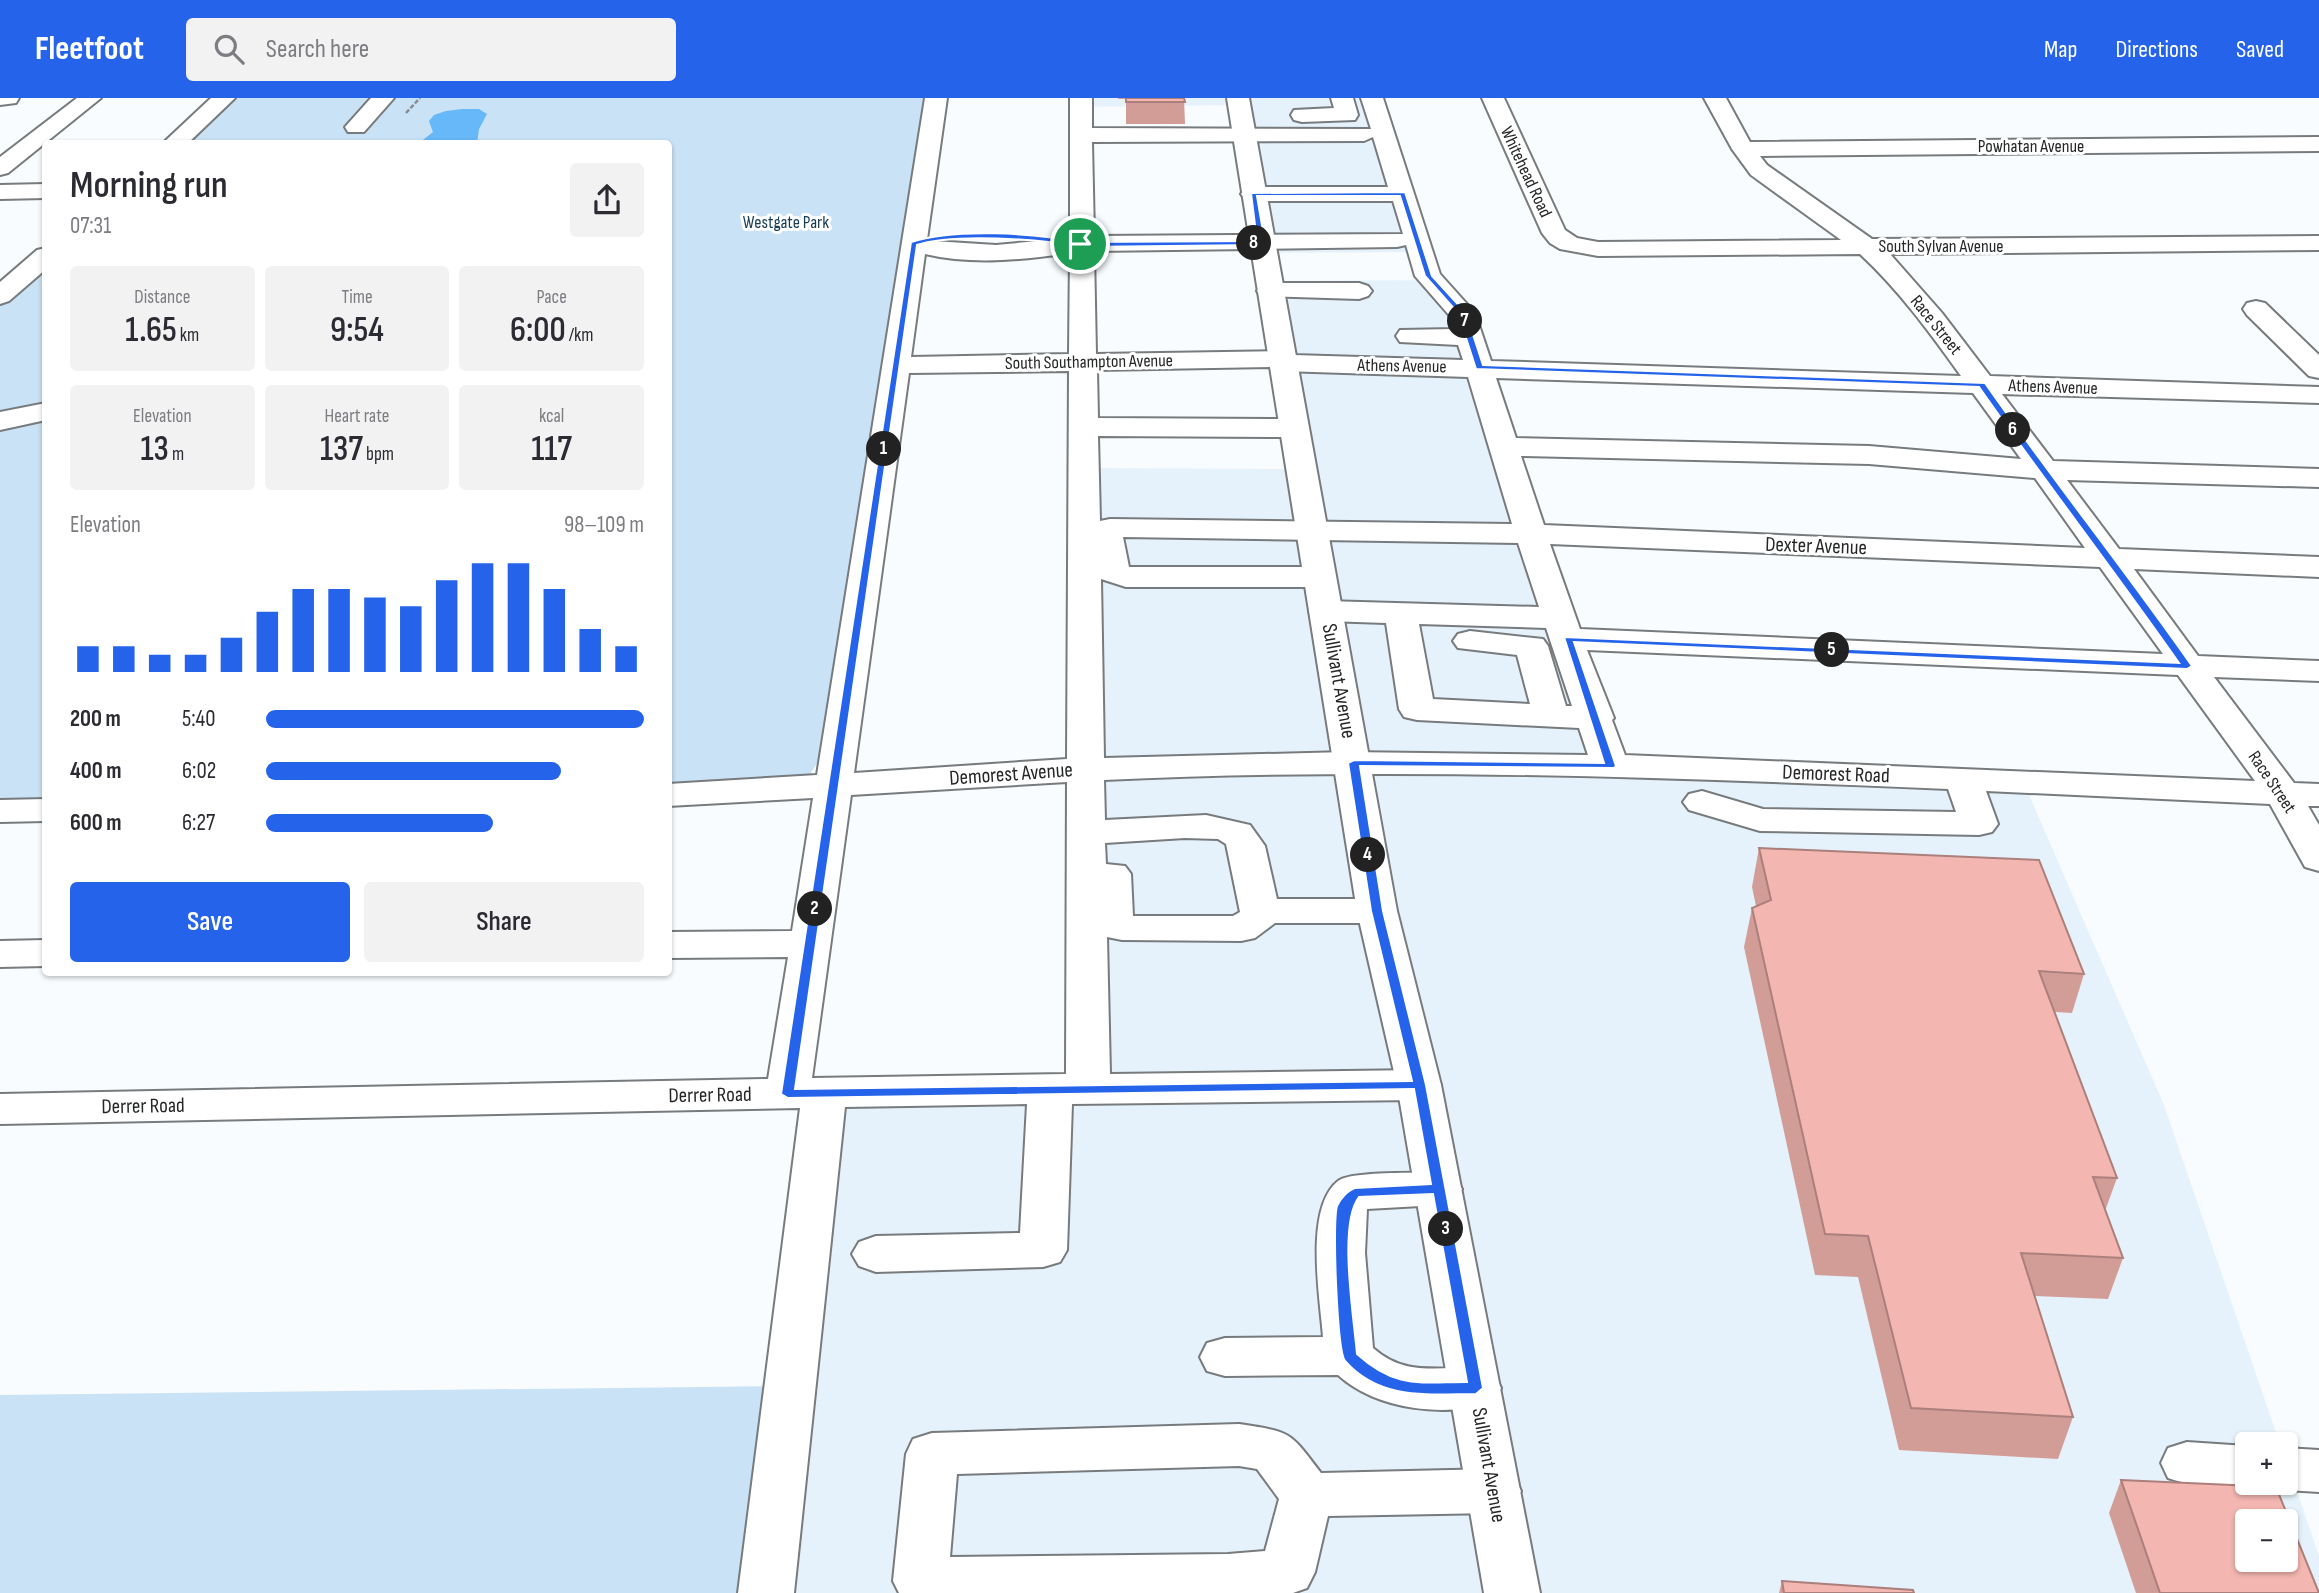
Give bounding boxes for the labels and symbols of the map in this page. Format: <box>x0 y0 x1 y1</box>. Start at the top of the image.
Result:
street label: Whitehead Road <box>1496 123 1556 221</box>
street label: Powhatan Avenue <box>1978 136 2084 157</box>
park label: Westgate Park <box>743 212 829 233</box>
pin <box>1050 214 1110 274</box>
pin: 8 <box>1236 226 1272 260</box>
street label: South Sylvan Avenue <box>1879 236 2003 257</box>
street label: Race Street <box>1906 291 1967 359</box>
pin: 7 <box>1448 304 1482 339</box>
street label: South Southampton Avenue <box>1005 350 1173 374</box>
street label: Athens Avenue <box>1356 355 1447 377</box>
street label: Athens Avenue <box>2007 375 2098 399</box>
pin: 6 <box>1996 412 2030 448</box>
pin: 1 <box>866 432 902 466</box>
street label: Dexter Avenue <box>1765 532 1867 560</box>
street label: Sullivant Avenue <box>1317 622 1361 740</box>
pin: 5 <box>1814 632 1850 668</box>
street label: Race Street <box>2244 747 2301 817</box>
street label: Demorest Avenue <box>948 757 1074 791</box>
street label: Demorest Road <box>1782 760 1890 788</box>
pin: 4 <box>1350 838 1386 872</box>
pin: 2 <box>798 892 832 926</box>
street label: Derrer Road <box>668 1082 752 1108</box>
street label: Derrer Road <box>101 1093 185 1119</box>
pin: 3 <box>1428 1212 1464 1246</box>
street label: Sullivant Avenue <box>1467 1406 1511 1524</box>

